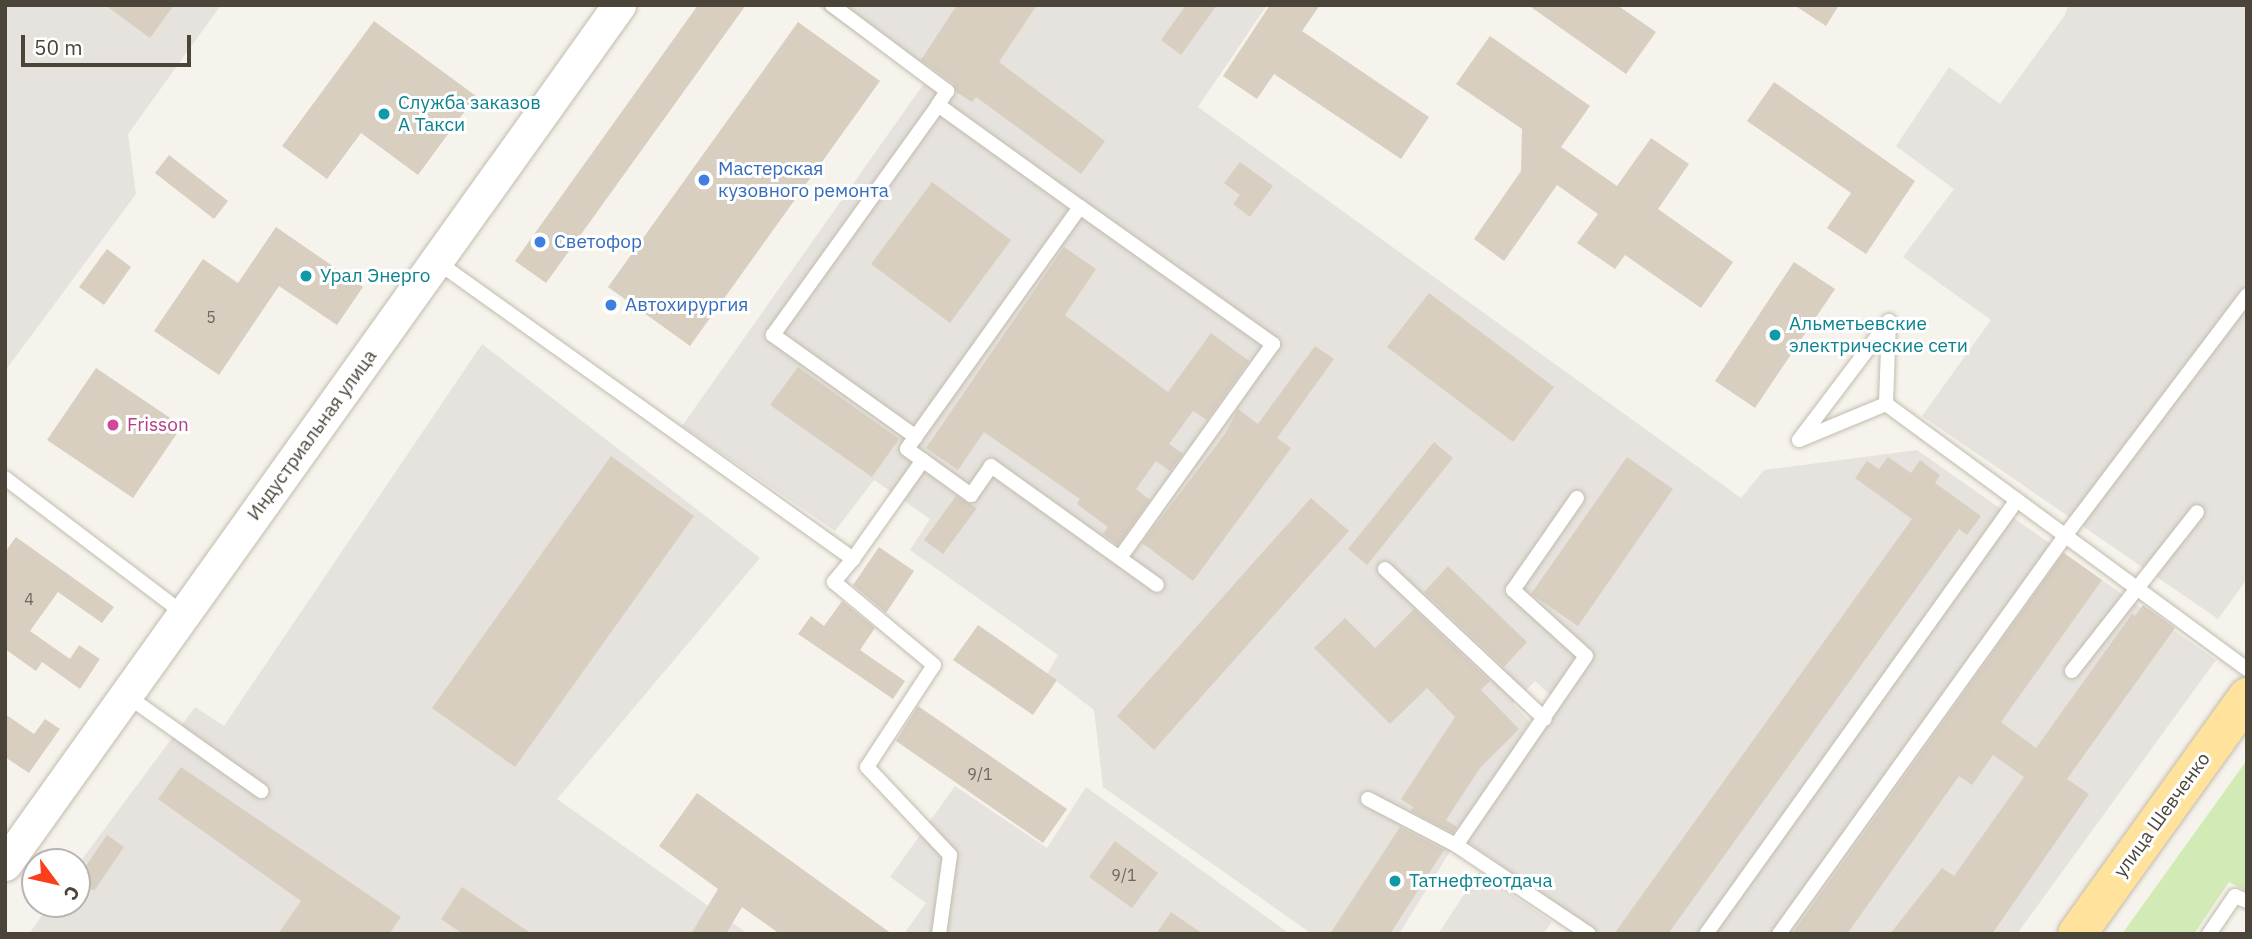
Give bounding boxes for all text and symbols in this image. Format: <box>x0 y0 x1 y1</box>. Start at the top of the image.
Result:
scale bar <box>24 21 194 65</box>
text: 50 m <box>34 33 83 61</box>
place label: Служба заказов А Такси <box>398 92 541 136</box>
marker: Служба заказов А Такси <box>376 106 392 122</box>
place label: Мастерская кузовного ремонта <box>718 158 889 202</box>
marker: Мастерская кузовного ремонта <box>696 172 712 188</box>
place label: Светофор <box>554 231 642 253</box>
marker: Светофор <box>532 234 548 250</box>
place label: Урал Энерго <box>320 265 430 287</box>
marker: Урал Энерго <box>298 268 314 284</box>
place label: Автохирургия <box>625 294 749 316</box>
marker: Автохирургия <box>603 297 619 313</box>
house number: 5 <box>206 307 216 327</box>
place label: Альметьевские электрические сети <box>1789 313 1968 357</box>
marker: Альметьевские электрические сети <box>1767 327 1783 343</box>
street label: Индустриальная улица <box>242 345 382 525</box>
place label: Frisson <box>127 414 189 436</box>
marker: Frisson <box>105 417 121 433</box>
house number: 4 <box>24 589 34 609</box>
street label: улица Шевченко <box>2109 748 2215 882</box>
house number: 9/1 <box>967 764 993 784</box>
north arrow <box>21 848 91 918</box>
house number: 9/1 <box>1111 865 1137 885</box>
place label: Татнефтеотдача <box>1409 870 1553 892</box>
marker: Татнефтеотдача <box>1387 873 1403 889</box>
text: С <box>59 882 85 905</box>

